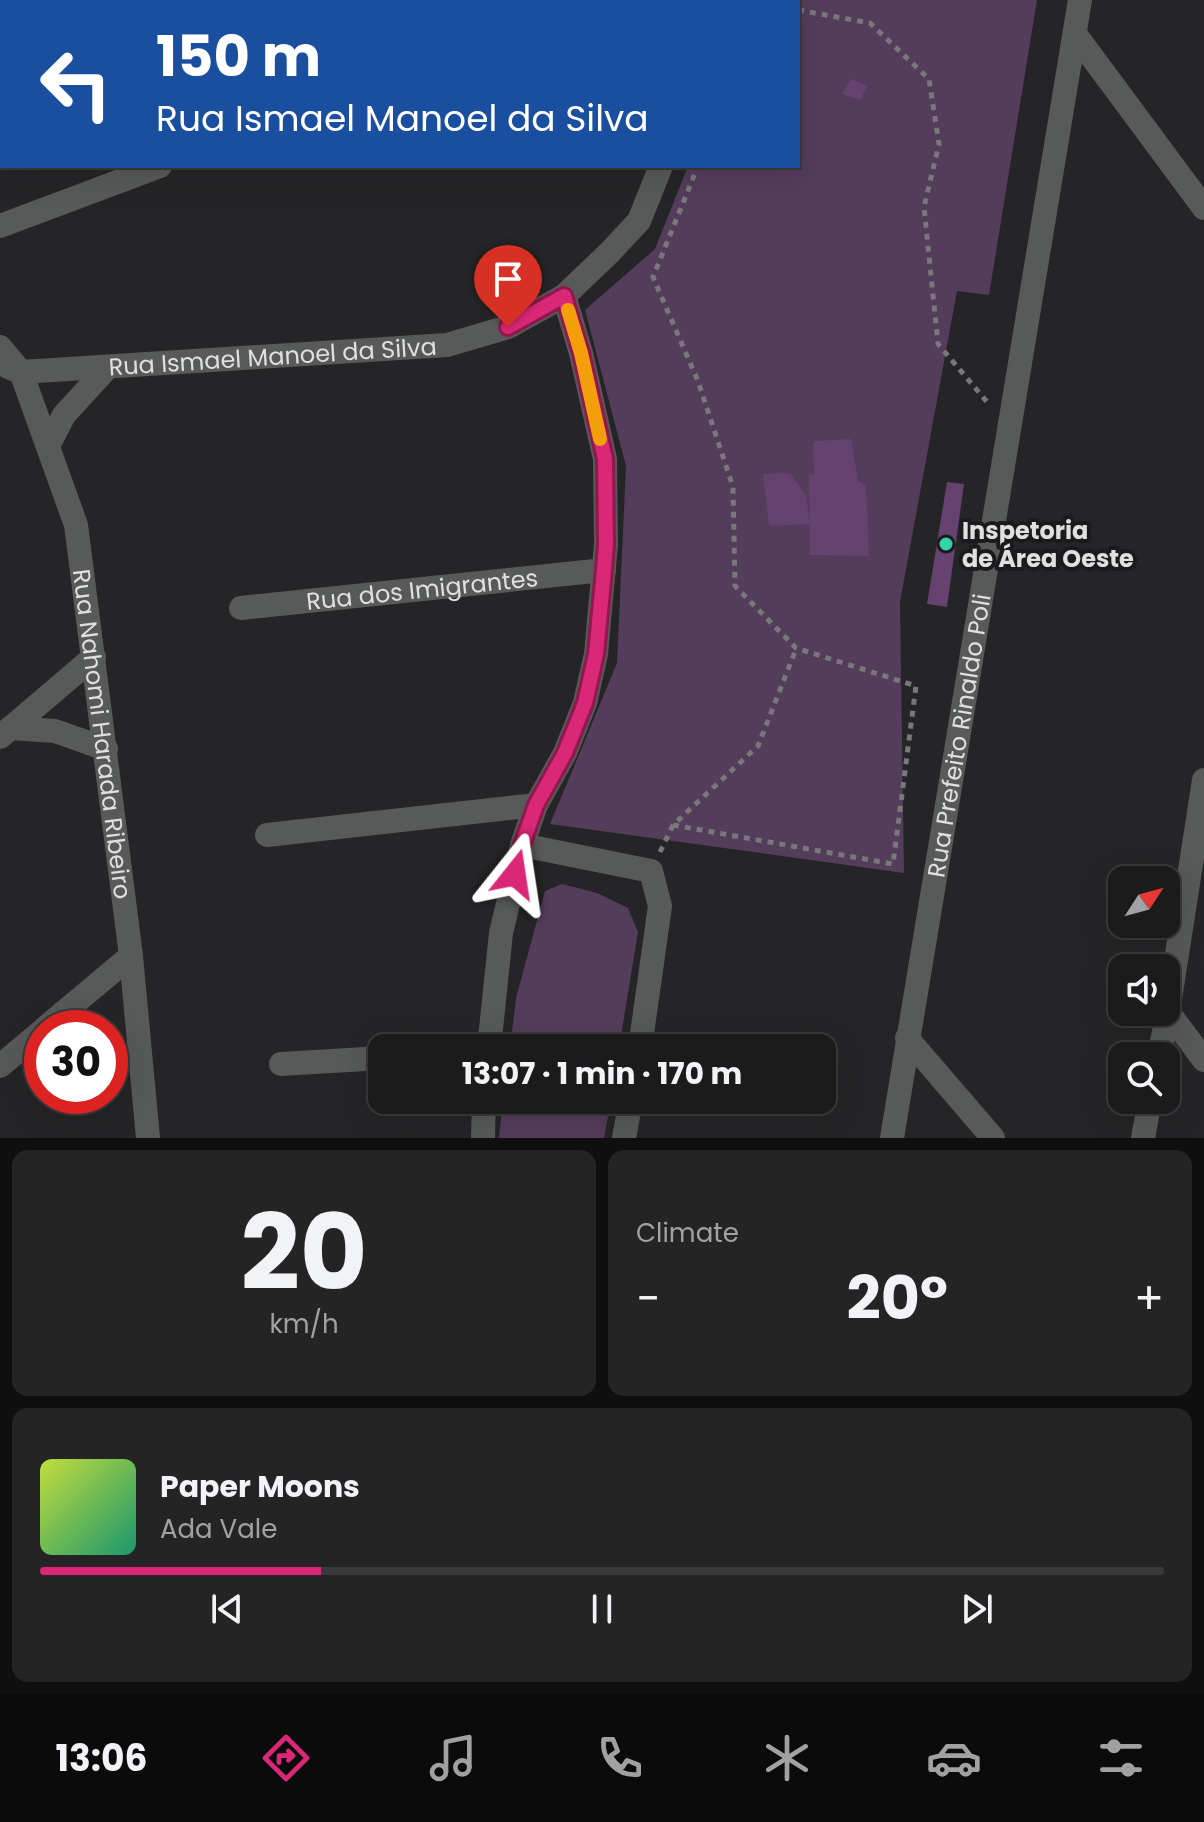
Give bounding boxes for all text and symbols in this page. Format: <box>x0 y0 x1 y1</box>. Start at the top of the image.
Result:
text: 150 m <box>156 17 321 96</box>
icon: left <box>24 32 128 136</box>
text: Rua Ismael Manoel da Silva <box>156 93 649 144</box>
pin <box>474 245 542 327</box>
icon: arrive <box>486 257 530 301</box>
street label: Rua Ismael Manoel da Silva <box>108 329 438 383</box>
place label: Inspetoria de Área Oeste <box>962 514 1134 575</box>
marker: Inspetoria de Área Oeste <box>937 535 955 553</box>
street label: Rua dos Imigrantes <box>305 561 539 618</box>
street label: Rua Nahomi Harada Ribeiro <box>65 567 140 901</box>
street label: Rua Prefeito Rinaldo Poli <box>919 591 998 880</box>
position arrow <box>473 832 557 916</box>
north arrow <box>1108 866 1180 938</box>
map controls <box>1108 866 1180 1114</box>
button: sound <box>1108 954 1180 1026</box>
speed limit sign: 30 <box>24 1010 128 1114</box>
button: search <box>1108 1042 1180 1114</box>
text: 13:07 · 1 min · 170 m <box>462 1052 742 1095</box>
text: 20 <box>240 1180 368 1325</box>
text: Climate <box>636 1215 739 1251</box>
text: 20° <box>847 1256 948 1340</box>
text: − <box>636 1268 660 1329</box>
text: + <box>1134 1268 1164 1329</box>
text: km/h <box>269 1306 339 1342</box>
text: Paper Moons <box>160 1465 360 1508</box>
text: Ada Vale <box>160 1511 277 1547</box>
icon: previous <box>205 1587 249 1631</box>
icon: pause <box>580 1587 624 1631</box>
icon: next <box>955 1587 999 1631</box>
icon: directions <box>258 1730 314 1786</box>
icon: music <box>425 1730 481 1786</box>
icon: phone <box>592 1730 648 1786</box>
icon: climate <box>759 1730 815 1786</box>
icon: car <box>926 1730 982 1786</box>
icon: filters <box>1093 1730 1149 1786</box>
text: 13:06 <box>55 1733 147 1784</box>

